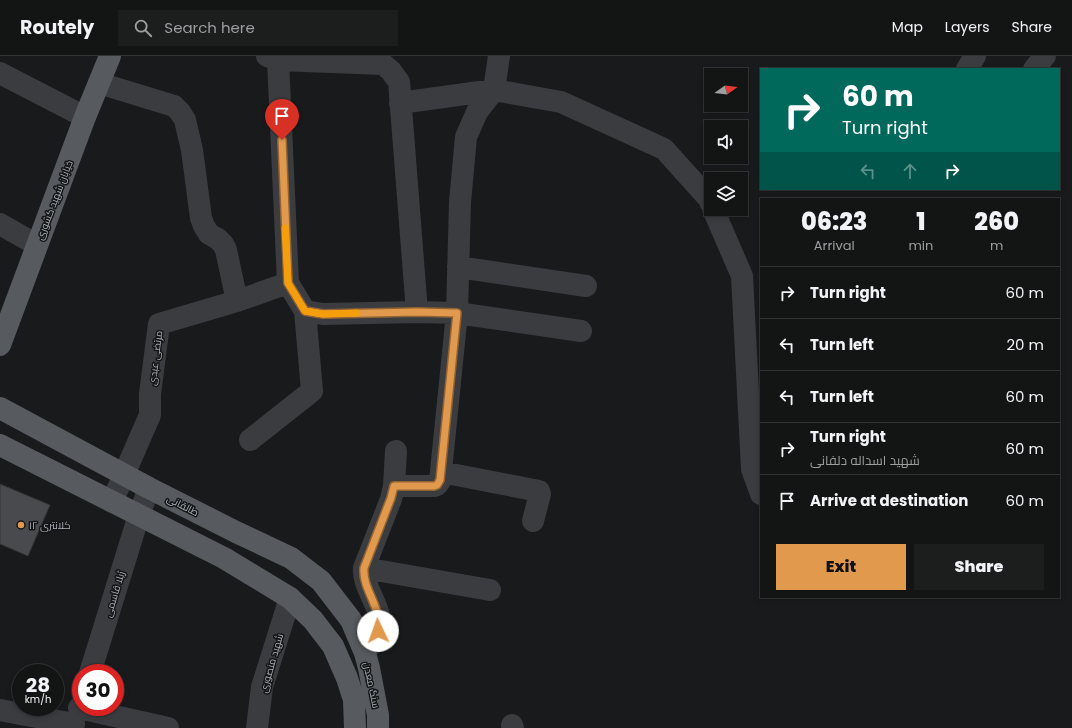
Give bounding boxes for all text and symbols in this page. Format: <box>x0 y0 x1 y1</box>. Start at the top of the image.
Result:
search box <box>118 10 398 46</box>
text: Routely <box>20 14 94 41</box>
icon: search <box>132 17 154 39</box>
text: Search here <box>164 17 255 38</box>
text: Map <box>892 17 923 37</box>
text: Layers <box>945 17 989 37</box>
text: Share <box>1011 17 1052 37</box>
north arrow <box>704 68 748 112</box>
map controls <box>704 68 748 216</box>
text: 60 m <box>842 77 914 116</box>
icon: right <box>776 84 828 136</box>
pin <box>265 99 299 140</box>
icon: arrive <box>271 105 293 127</box>
text: Turn right <box>842 115 928 140</box>
button: sound <box>704 120 748 164</box>
street label: خیابان شهید کشوری <box>32 158 77 242</box>
icon: left <box>857 160 879 182</box>
icon: ahead <box>899 160 921 182</box>
icon: right <box>941 160 963 182</box>
button: layers <box>704 172 748 216</box>
text: 06:23 <box>801 205 868 238</box>
text: 1 <box>916 205 926 238</box>
text: 260 <box>974 205 1019 238</box>
text: Arrival <box>814 236 855 255</box>
text: min <box>908 236 933 255</box>
text: m <box>990 236 1003 255</box>
icon: right <box>776 282 798 304</box>
text: Turn right <box>810 282 886 303</box>
text: 60 m <box>1006 282 1044 303</box>
street label: مرتضی عبدی <box>145 330 166 386</box>
icon: left <box>776 334 798 356</box>
text: Turn left <box>810 334 874 355</box>
text: 20 m <box>1006 334 1044 355</box>
icon: left <box>776 386 798 408</box>
text: Turn left <box>810 386 874 407</box>
text: 60 m <box>1006 386 1044 407</box>
text: Turn right <box>810 426 886 447</box>
icon: right <box>776 438 798 460</box>
text: 60 m <box>1006 438 1044 459</box>
text: شهید اسداله دلفانی <box>810 451 920 470</box>
icon: arrive <box>776 490 798 512</box>
text: Arrive at destination <box>810 490 968 511</box>
text: 60 m <box>1006 490 1044 511</box>
street label: طالقانی <box>164 491 201 520</box>
place label: کلانتری ۱۲ <box>29 518 71 533</box>
marker: کلانتری ۱۲ <box>16 520 26 530</box>
button: Exit <box>776 544 906 590</box>
button: Share <box>914 544 1044 590</box>
street label: ژیلا قاسمی <box>100 569 129 619</box>
position arrow <box>357 610 399 652</box>
street label: شهید منصوری <box>256 632 287 695</box>
street label: سنگ معدن <box>359 661 384 710</box>
speed limit sign: 30 <box>72 664 124 716</box>
text: 28 <box>26 671 50 699</box>
text: km/h <box>25 692 51 707</box>

